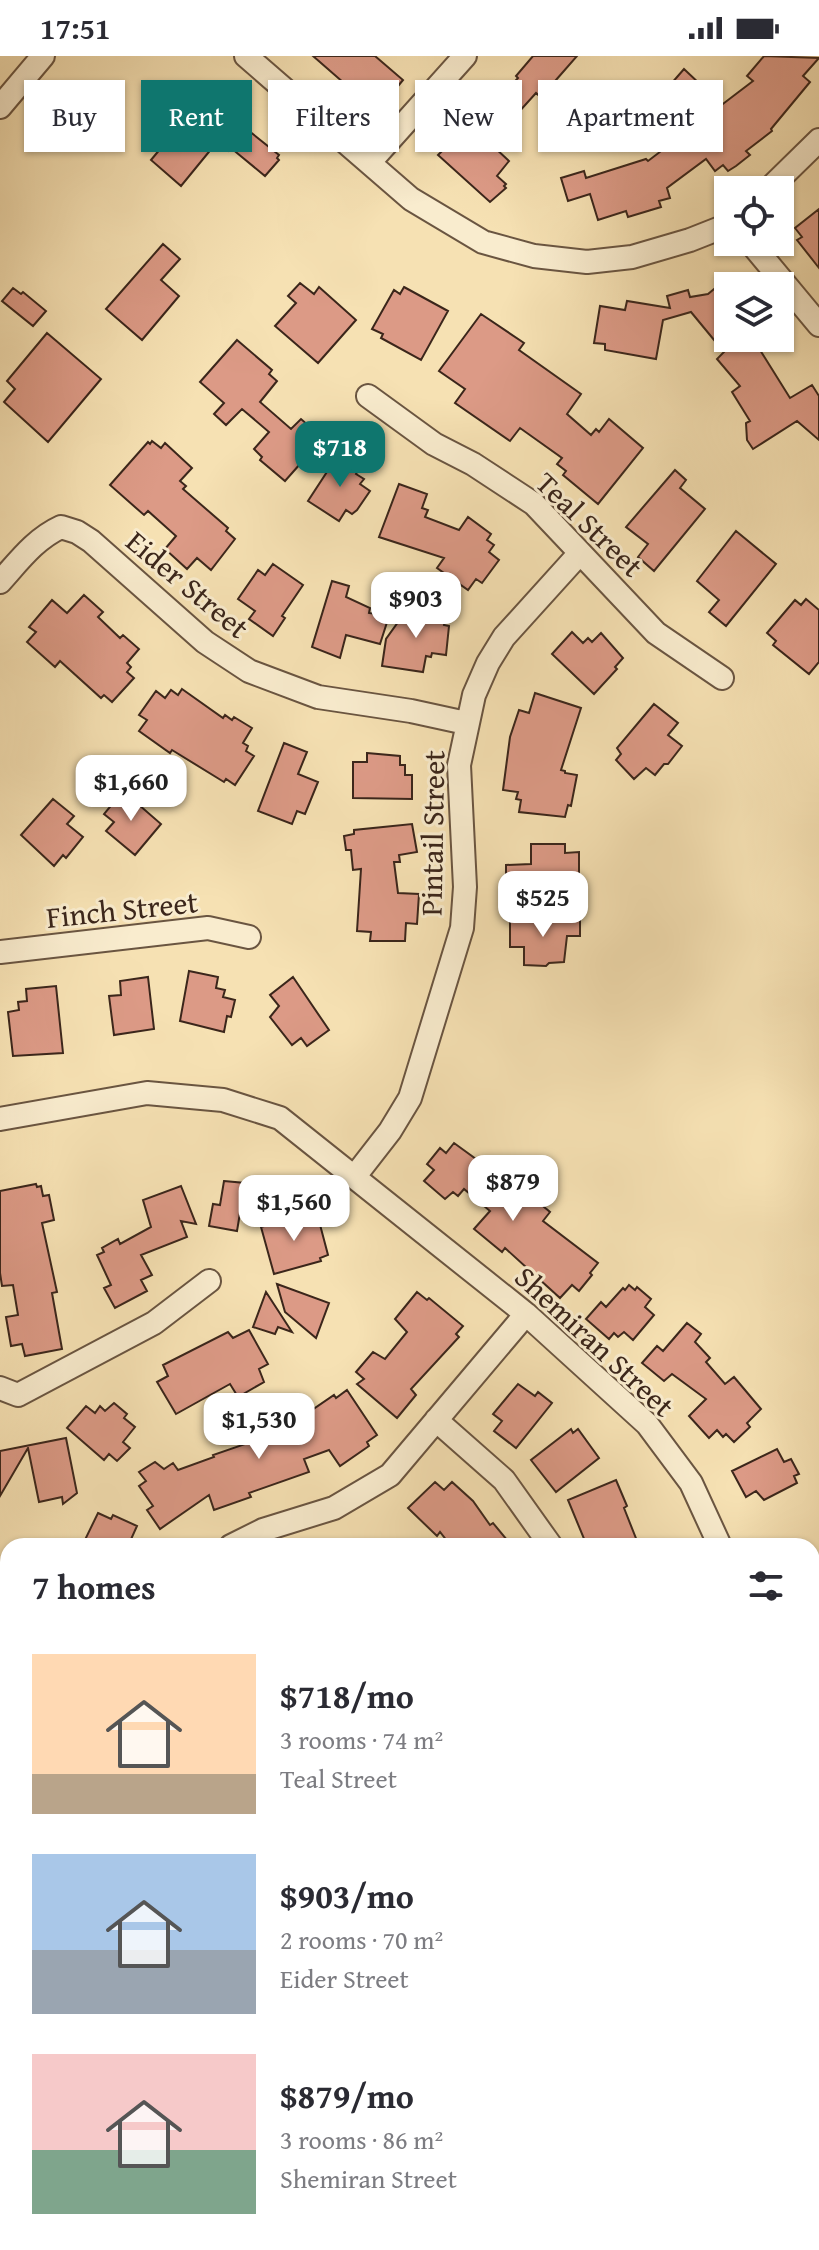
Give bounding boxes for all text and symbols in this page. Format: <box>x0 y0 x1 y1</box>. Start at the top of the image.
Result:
text: 17:51 <box>40 6 111 50</box>
chip: Buy <box>24 80 125 152</box>
chip: Rent <box>141 80 252 152</box>
chip: Filters <box>268 80 399 152</box>
chip: New <box>415 80 522 152</box>
chip: Apartment <box>538 80 723 152</box>
map controls <box>714 176 794 352</box>
button: locate <box>714 176 794 256</box>
button: layers <box>714 272 794 352</box>
pin: $718 <box>293 421 387 489</box>
text: $718 <box>313 427 367 466</box>
street label: Teal Street <box>526 461 654 587</box>
street label: Eider Street <box>117 519 259 649</box>
pin: $903 <box>369 572 463 640</box>
text: $903 <box>389 578 443 617</box>
street label: Pintail Street <box>409 749 455 916</box>
pin: $1,660 <box>66 755 196 823</box>
text: $1,660 <box>94 761 168 800</box>
pin: $525 <box>496 871 590 939</box>
text: $525 <box>516 877 570 916</box>
street label: Finch Street <box>44 879 200 939</box>
pin: $879 <box>466 1155 560 1223</box>
text: $879 <box>486 1161 540 1200</box>
pin: $1,560 <box>229 1175 359 1243</box>
text: $1,560 <box>257 1181 331 1220</box>
street label: Shemiran Street <box>505 1255 685 1427</box>
pin: $1,530 <box>194 1393 324 1461</box>
text: $1,530 <box>222 1399 296 1438</box>
text: 7 homes <box>32 1562 156 1611</box>
icon: filters <box>744 1564 788 1608</box>
text: $718/mo <box>280 1671 414 1720</box>
icon: home <box>96 1686 192 1782</box>
text: 3 rooms · 74 m² <box>280 1720 443 1759</box>
text: Teal Street <box>280 1759 397 1798</box>
text: $903/mo <box>280 1871 414 1920</box>
icon: home <box>96 1886 192 1982</box>
text: 2 rooms · 70 m² <box>280 1920 443 1959</box>
text: Eider Street <box>280 1959 409 1998</box>
text: $879/mo <box>280 2071 414 2120</box>
icon: home <box>96 2086 192 2182</box>
text: 3 rooms · 86 m² <box>280 2120 443 2159</box>
text: Shemiran Street <box>280 2159 457 2198</box>

